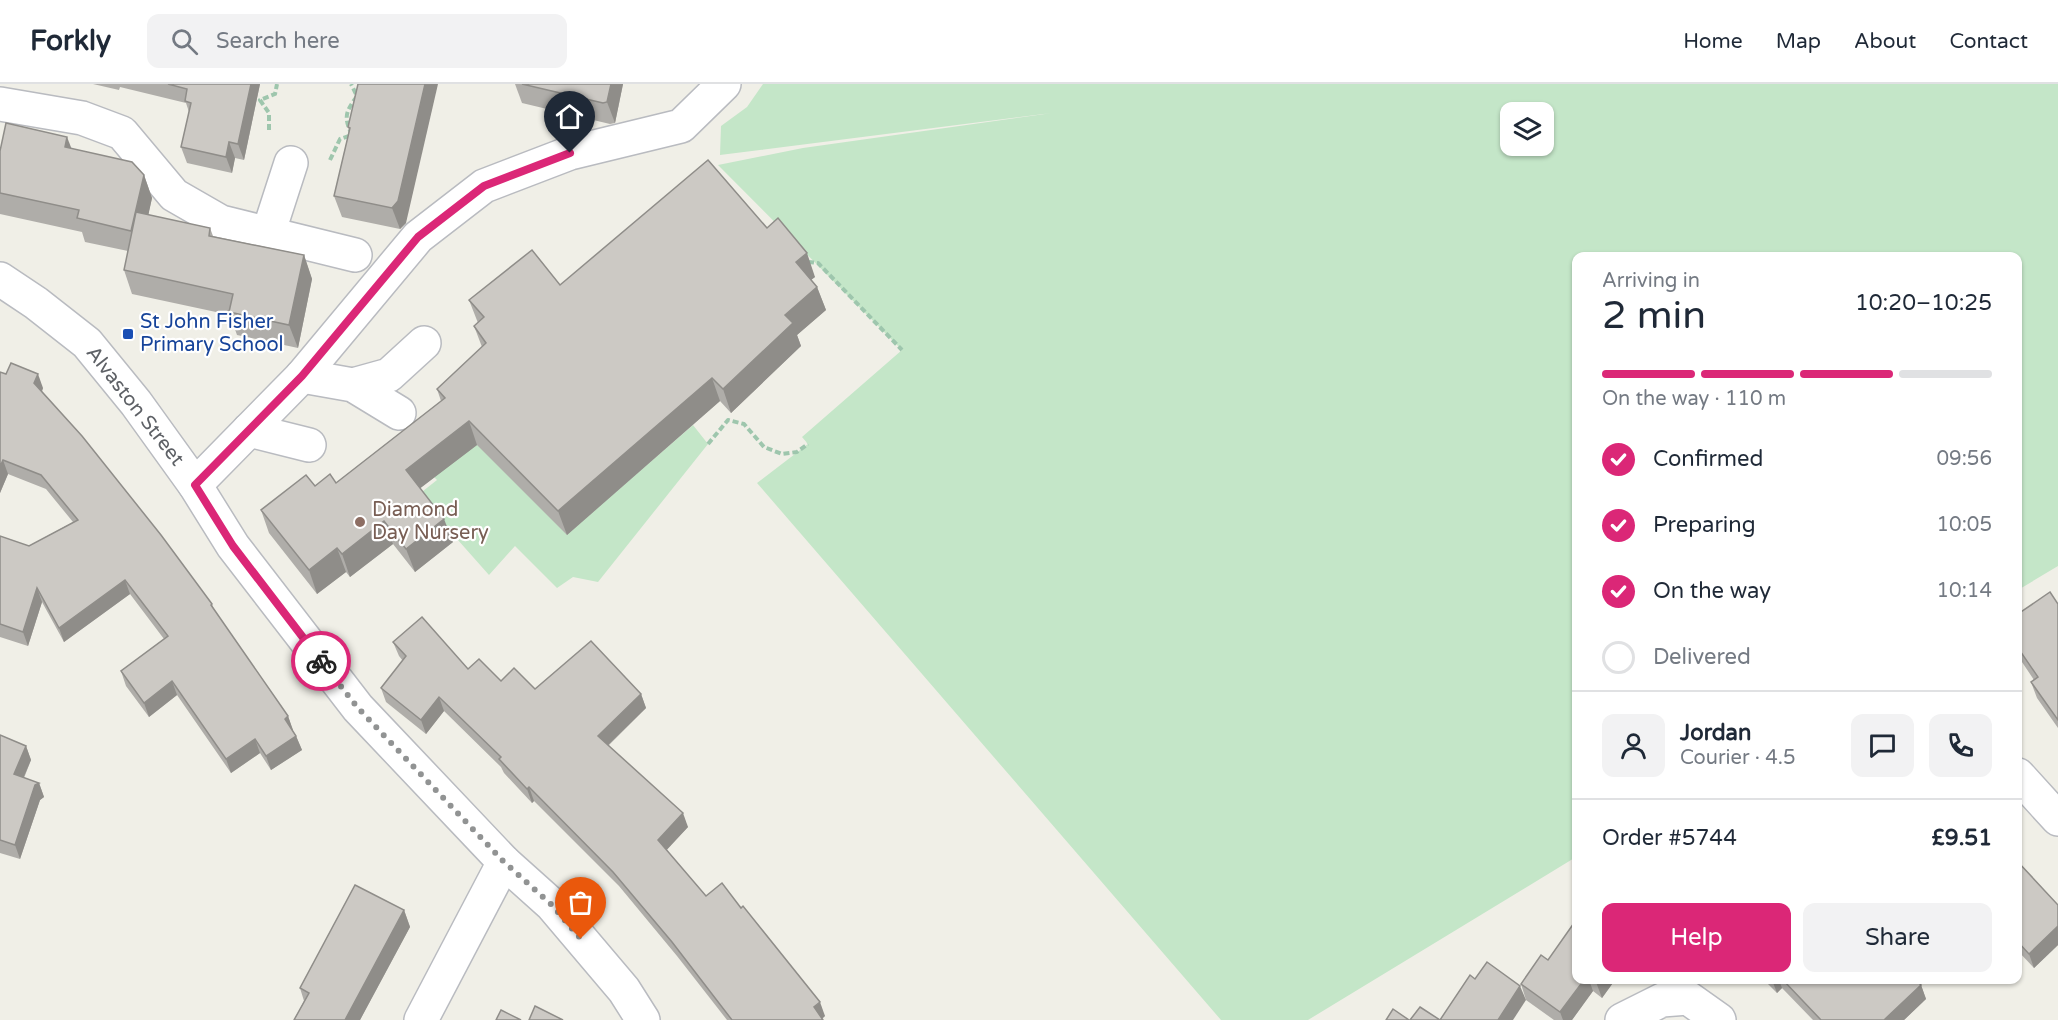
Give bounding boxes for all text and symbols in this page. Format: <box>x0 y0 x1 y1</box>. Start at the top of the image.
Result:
search box <box>147 14 567 68</box>
text: Forkly <box>30 24 111 58</box>
icon: search <box>168 25 201 58</box>
text: Search here <box>216 28 340 54</box>
text: Home <box>1683 29 1743 54</box>
text: Map <box>1776 29 1821 54</box>
text: About <box>1854 29 1916 54</box>
text: Contact <box>1949 29 2028 54</box>
pin <box>544 91 595 153</box>
icon: home <box>553 100 586 133</box>
map controls <box>1500 102 1554 156</box>
button: layers <box>1500 102 1554 156</box>
text: Arriving in <box>1602 269 1700 293</box>
text: 10:20–10:25 <box>1855 290 1992 316</box>
text: 2 min <box>1602 292 1706 339</box>
place label: St John Fisher Primary School <box>140 310 284 357</box>
marker: St John Fisher Primary School <box>121 327 135 341</box>
street label: Alvaston Street <box>81 341 189 471</box>
text: On the way · 110 m <box>1602 387 1786 411</box>
icon: check <box>1602 443 1635 476</box>
text: Confirmed <box>1653 446 1763 472</box>
text: 09:56 <box>1937 447 1992 471</box>
place label: Diamond Day Nursery <box>372 498 489 545</box>
icon: check <box>1602 509 1635 542</box>
text: Preparing <box>1653 512 1756 538</box>
text: 10:05 <box>1937 513 1992 537</box>
marker: Diamond Day Nursery <box>353 515 367 529</box>
icon: check <box>1602 575 1635 608</box>
text: On the way <box>1653 578 1771 604</box>
text: 10:14 <box>1937 579 1992 603</box>
courier <box>291 631 351 691</box>
text: Delivered <box>1653 644 1751 670</box>
icon: bike <box>305 645 338 678</box>
button: person <box>1602 714 1665 777</box>
button: chat <box>1851 714 1914 777</box>
button: phone <box>1929 714 1992 777</box>
text: Jordan <box>1680 720 1751 746</box>
text: Courier · 4.5 <box>1680 746 1795 770</box>
text: Order #5744 <box>1602 825 1737 851</box>
text: £9.51 <box>1932 825 1992 851</box>
pin <box>555 877 606 939</box>
icon: bag <box>564 886 597 919</box>
button: Help <box>1602 903 1791 972</box>
button: Share <box>1803 903 1992 972</box>

